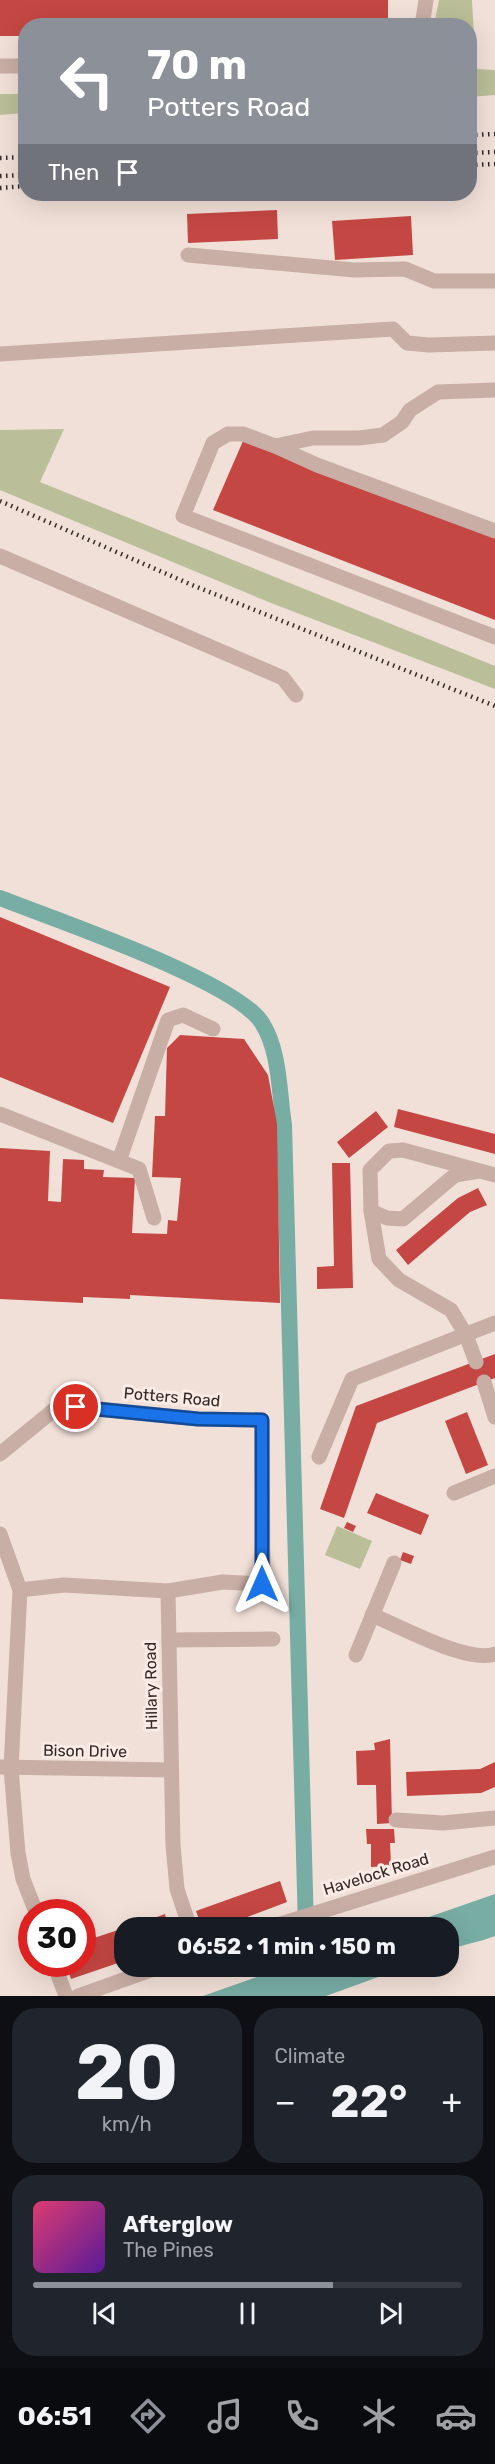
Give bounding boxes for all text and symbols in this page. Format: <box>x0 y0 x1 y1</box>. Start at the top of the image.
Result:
text: 70 m <box>147 40 247 90</box>
icon: left <box>48 42 126 120</box>
text: Potters Road <box>147 91 310 123</box>
icon: arrive <box>111 156 144 189</box>
text: Then <box>48 159 99 186</box>
pin <box>50 1381 101 1432</box>
street label: Potters Road <box>123 1383 221 1411</box>
icon: arrive <box>59 1390 92 1423</box>
position arrow <box>230 1552 294 1616</box>
street label: Hillary Road <box>141 1642 161 1730</box>
street label: Bison Drive <box>43 1741 127 1761</box>
street label: Havelock Road <box>321 1849 431 1899</box>
speed limit sign: 30 <box>18 1899 96 1977</box>
text: 06:52 · 1 min · 150 m <box>177 1933 396 1960</box>
text: 20 <box>75 2026 179 2119</box>
text: Climate <box>275 2044 345 2068</box>
text: 22° <box>330 2075 407 2128</box>
text: − <box>275 2082 296 2121</box>
text: + <box>441 2082 462 2121</box>
text: km/h <box>102 2112 152 2136</box>
text: Afterglow <box>123 2211 233 2238</box>
text: The Pines <box>123 2238 214 2262</box>
icon: previous <box>88 2297 121 2330</box>
icon: pause <box>231 2297 264 2330</box>
icon: next <box>374 2297 407 2330</box>
icon: directions <box>127 2395 169 2437</box>
icon: music <box>204 2395 246 2437</box>
icon: phone <box>281 2395 323 2437</box>
icon: climate <box>358 2395 400 2437</box>
icon: car <box>435 2395 477 2437</box>
text: 06:51 <box>18 2400 92 2432</box>

